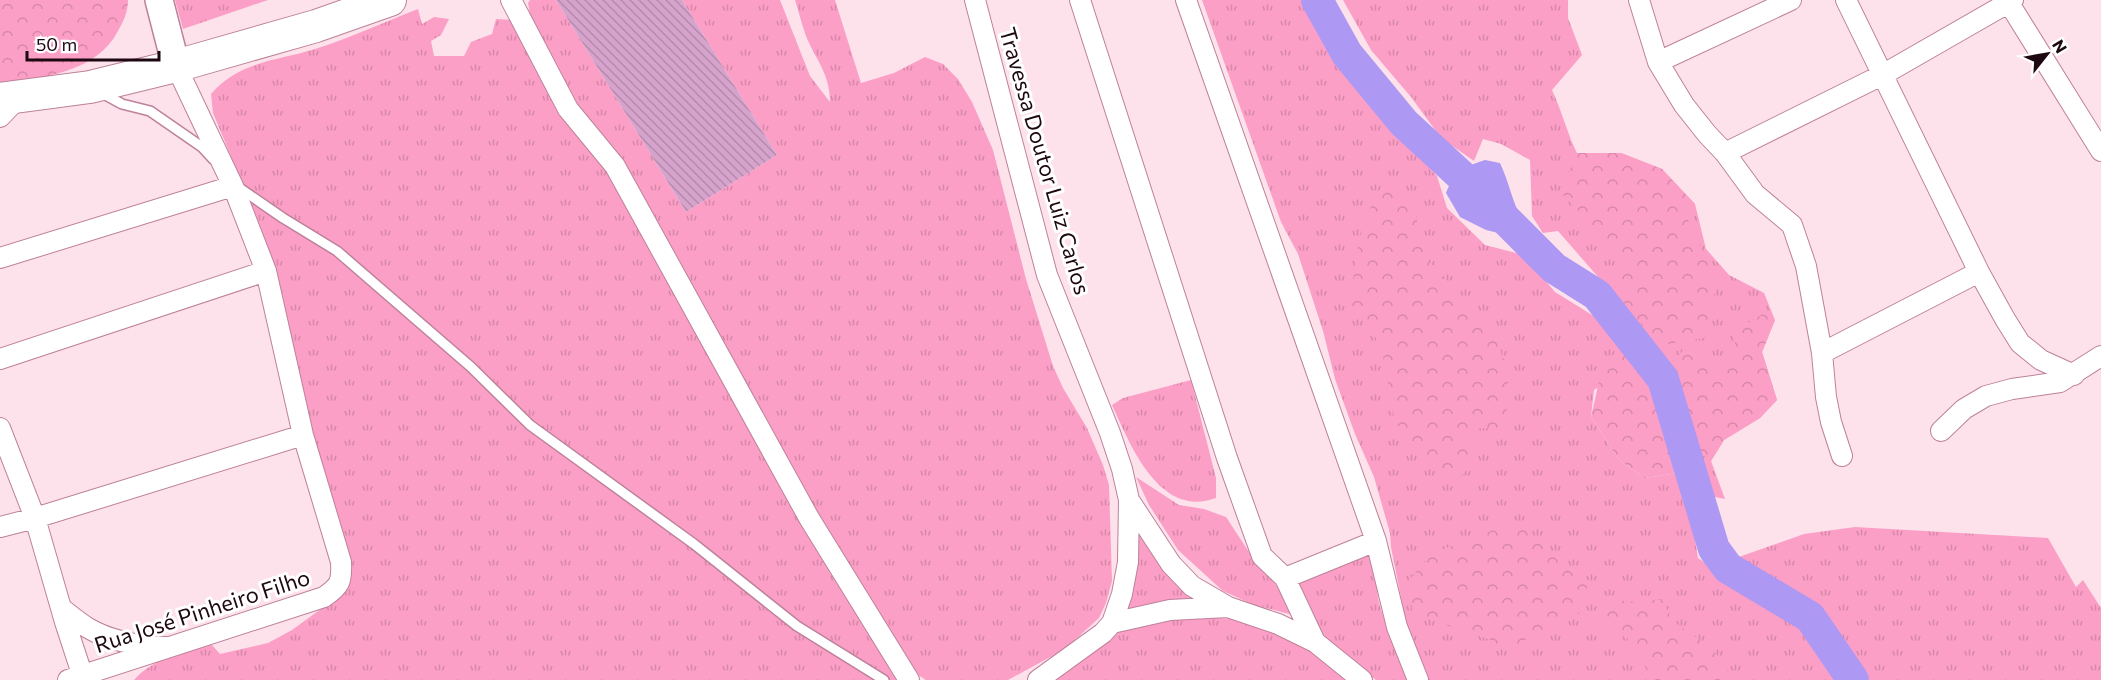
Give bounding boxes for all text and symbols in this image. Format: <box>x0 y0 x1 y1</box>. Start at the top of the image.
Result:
scale bar <box>27 24 159 62</box>
street label: Travessa Doutor Luiz Carlos <box>994 24 1097 297</box>
north arrow <box>2017 24 2077 84</box>
text: 50 m <box>36 33 77 55</box>
text: N <box>2049 36 2072 56</box>
street label: Rua José Pinheiro Filho <box>91 563 313 658</box>

